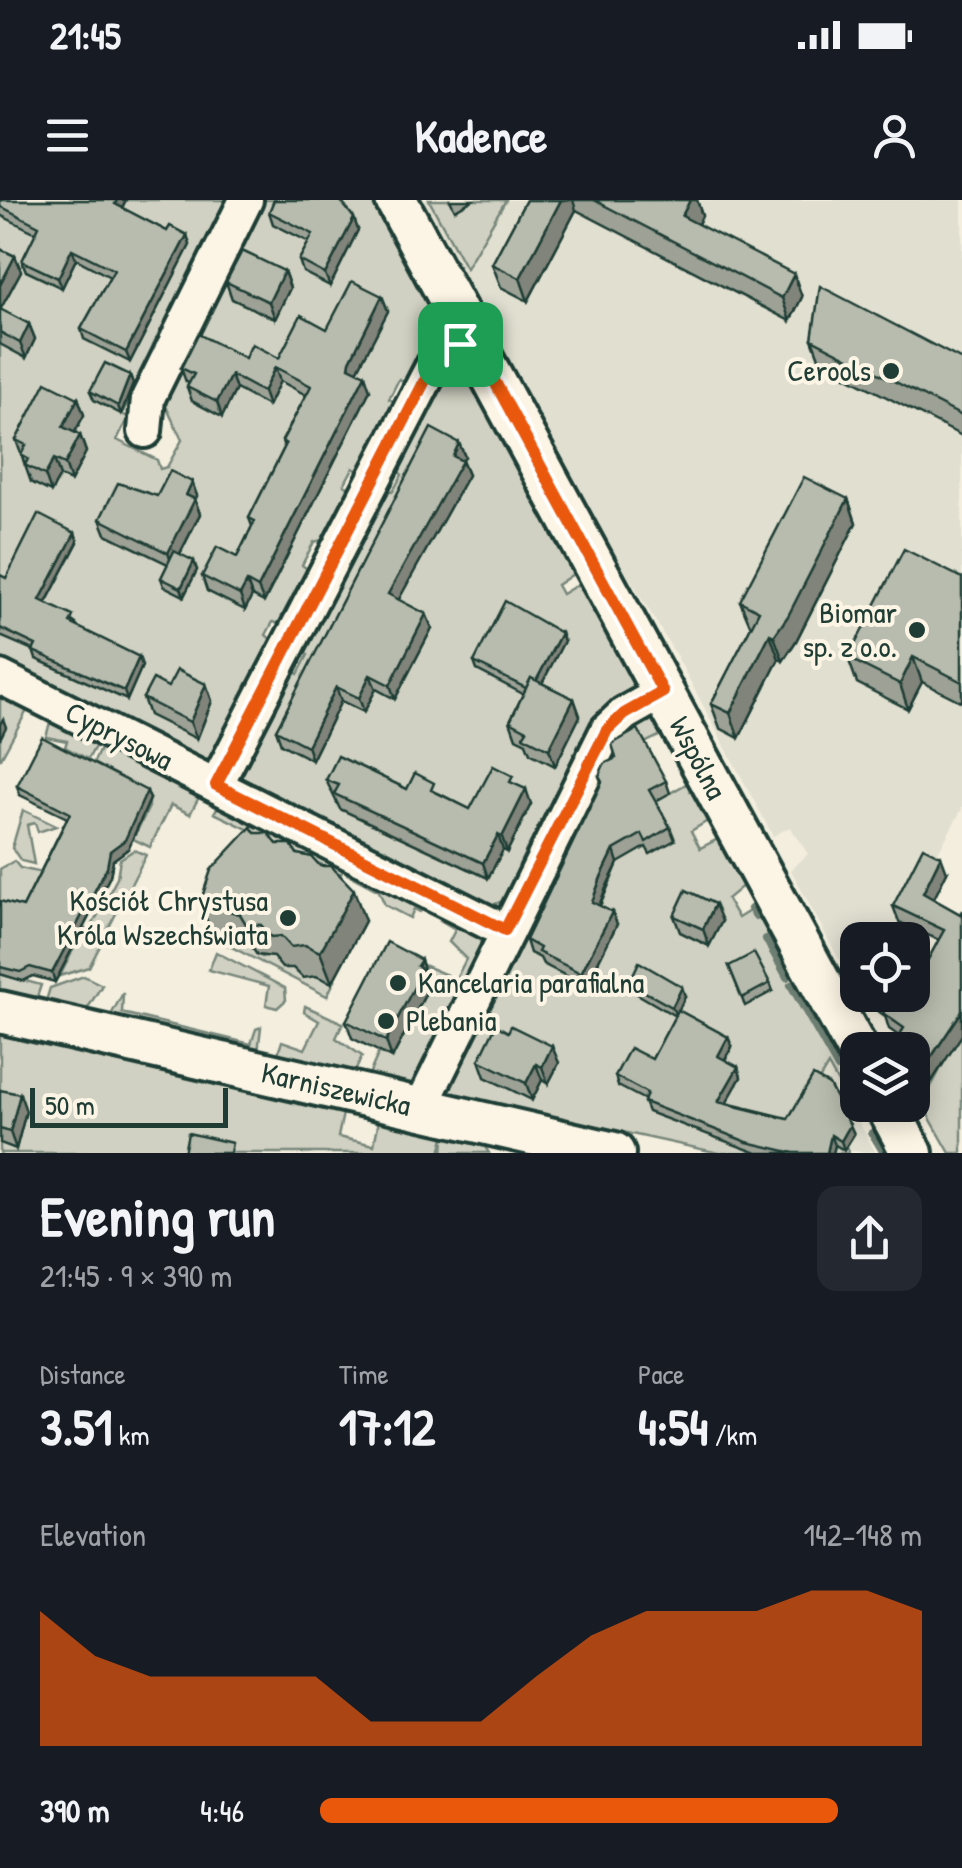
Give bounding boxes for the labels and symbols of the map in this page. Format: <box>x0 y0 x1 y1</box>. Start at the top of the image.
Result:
pin <box>418 302 503 387</box>
place label: Cerools <box>787 350 871 390</box>
marker: Cerools <box>880 360 902 382</box>
place label: Biomar sp. z o.o. <box>803 592 897 666</box>
marker: Biomar sp. z o.o. <box>906 619 928 641</box>
street label: Cyprysowa <box>59 691 180 779</box>
street label: Wspólna <box>661 709 737 806</box>
place label: Kościół Chrystusa Króla Wszechświata <box>57 880 268 954</box>
marker: Kościół Chrystusa Króla Wszechświata <box>277 907 299 929</box>
place label: Kancelaria parafialna <box>418 962 644 1002</box>
marker: Kancelaria parafialna <box>387 972 409 994</box>
place label: Plebania <box>406 1000 497 1040</box>
marker: Plebania <box>375 1010 397 1032</box>
street label: Karniszewicka <box>258 1051 415 1125</box>
scale bar <box>30 1083 228 1128</box>

